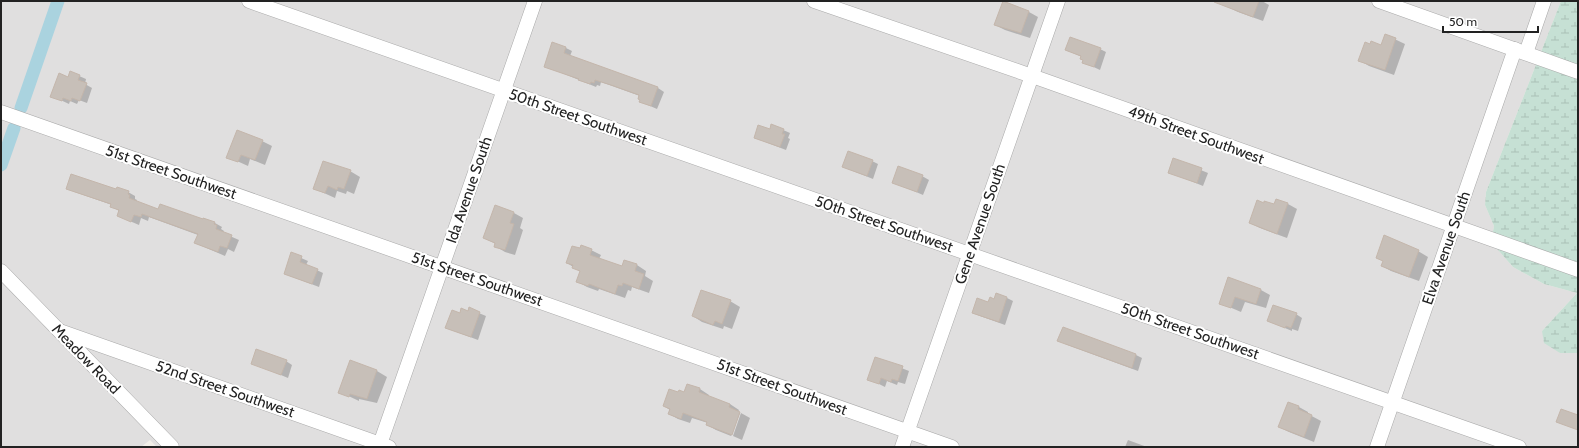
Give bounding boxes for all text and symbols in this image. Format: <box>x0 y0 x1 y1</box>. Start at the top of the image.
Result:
scale bar <box>1443 8 1538 34</box>
text: 50 m <box>1449 14 1477 29</box>
street label: 50th Street Southwest <box>507 85 649 149</box>
street label: 49th Street Southwest <box>1126 102 1266 168</box>
street label: Ida Avenue South <box>442 134 496 246</box>
street label: 51st Street Southwest <box>103 141 239 203</box>
street label: Gene Avenue South <box>951 161 1009 287</box>
street label: Elva Avenue South <box>1418 189 1474 307</box>
street label: 50th Street Southwest <box>813 192 955 256</box>
street label: 51st Street Southwest <box>409 248 545 310</box>
street label: 50th Street Southwest <box>1119 299 1261 363</box>
street label: Meadow Road <box>48 320 124 398</box>
street label: 51st Street Southwest <box>714 355 850 419</box>
street label: 52nd Street Southwest <box>153 357 297 421</box>

